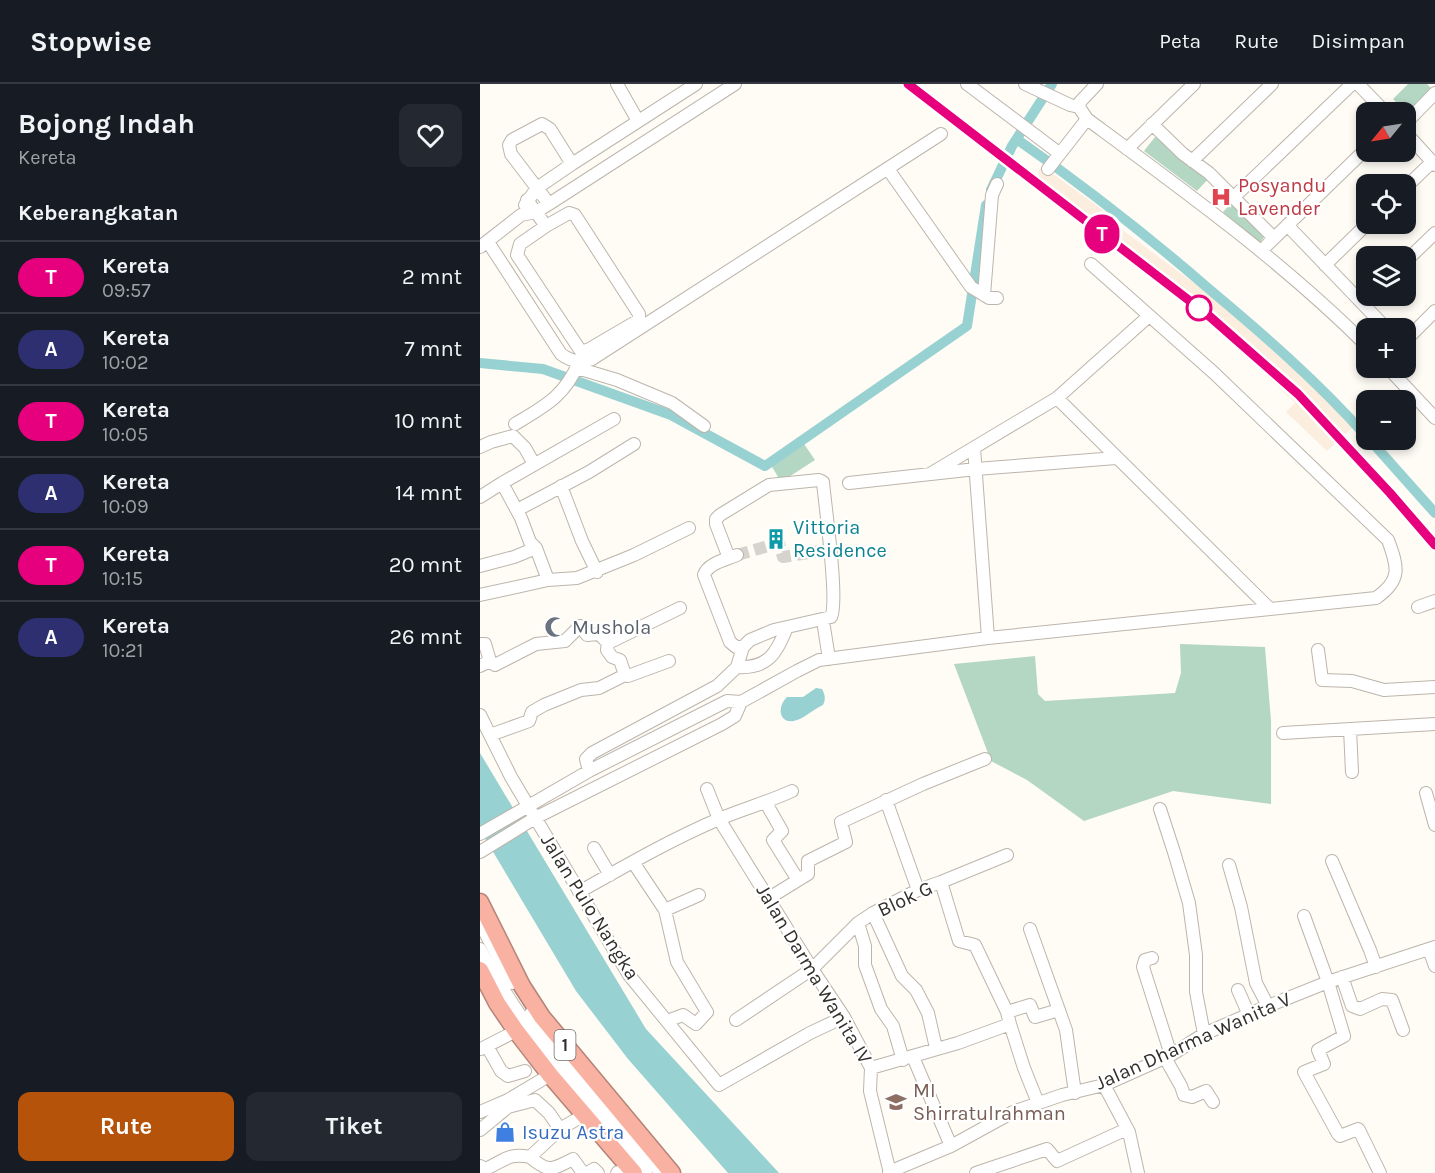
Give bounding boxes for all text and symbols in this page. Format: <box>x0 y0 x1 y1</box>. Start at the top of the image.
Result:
text: Stopwise <box>30 25 152 58</box>
text: Peta <box>1159 29 1201 53</box>
text: Rute <box>1234 29 1278 53</box>
text: Disimpan <box>1311 29 1405 53</box>
north arrow <box>1356 102 1416 162</box>
map controls <box>1356 102 1416 450</box>
button: heart <box>399 104 462 167</box>
text: Bojong Indah <box>18 107 195 140</box>
text: Kereta <box>18 146 76 169</box>
place label: Posyandu Lavender <box>1238 174 1326 220</box>
button: locate <box>1356 174 1416 234</box>
hospital icon: Posyandu Lavender <box>1209 185 1233 209</box>
text: Keberangkatan <box>18 200 178 226</box>
line badge: T <box>1082 214 1122 254</box>
text: T <box>1096 222 1108 246</box>
button: layers <box>1356 246 1416 306</box>
text: Kereta <box>102 253 170 279</box>
text: 2 mnt <box>402 264 462 290</box>
text: T <box>45 265 57 289</box>
text: 09:57 <box>102 279 151 302</box>
unlabelled marker <box>1186 295 1212 321</box>
button: + <box>1356 318 1416 378</box>
text: Kereta <box>102 325 170 351</box>
text: 7 mnt <box>404 336 462 362</box>
text: A <box>44 337 58 361</box>
text: 10:02 <box>102 351 149 374</box>
button: − <box>1356 390 1416 450</box>
text: Kereta <box>102 397 170 423</box>
text: 10 mnt <box>394 408 462 434</box>
text: T <box>45 409 57 433</box>
text: 10:05 <box>102 423 148 446</box>
text: Kereta <box>102 469 170 495</box>
text: 14 mnt <box>395 480 462 506</box>
text: A <box>44 481 58 505</box>
text: 10:09 <box>102 495 149 518</box>
place label: Vittoria Residence <box>793 516 887 562</box>
building icon: Vittoria Residence <box>764 527 788 551</box>
text: Kereta <box>102 541 170 567</box>
text: 20 mnt <box>389 552 462 578</box>
text: T <box>45 553 57 577</box>
text: 10:15 <box>102 567 143 590</box>
text: Kereta <box>102 613 170 639</box>
mosque icon: Mushola <box>543 615 567 639</box>
place label: Mushola <box>572 616 651 639</box>
text: 26 mnt <box>389 624 462 650</box>
text: A <box>44 625 58 649</box>
text: 10:21 <box>102 639 143 662</box>
street label: Jalan Pulo Nangka <box>536 830 644 984</box>
street label: Blok G <box>874 876 936 922</box>
street label: Jalan Darma Wanita IV <box>751 880 877 1068</box>
street label: Jalan Dharma Wanita V <box>1092 988 1294 1094</box>
road number: 1 <box>554 1030 576 1060</box>
place label: MI Shirratulrahman <box>913 1079 1066 1125</box>
school or university icon: MI Shirratulrahman <box>884 1090 908 1114</box>
button: Rute <box>18 1092 234 1161</box>
button: Tiket <box>246 1092 462 1161</box>
shop icon: Isuzu Astra <box>493 1120 517 1144</box>
place label: Isuzu Astra <box>522 1121 624 1144</box>

